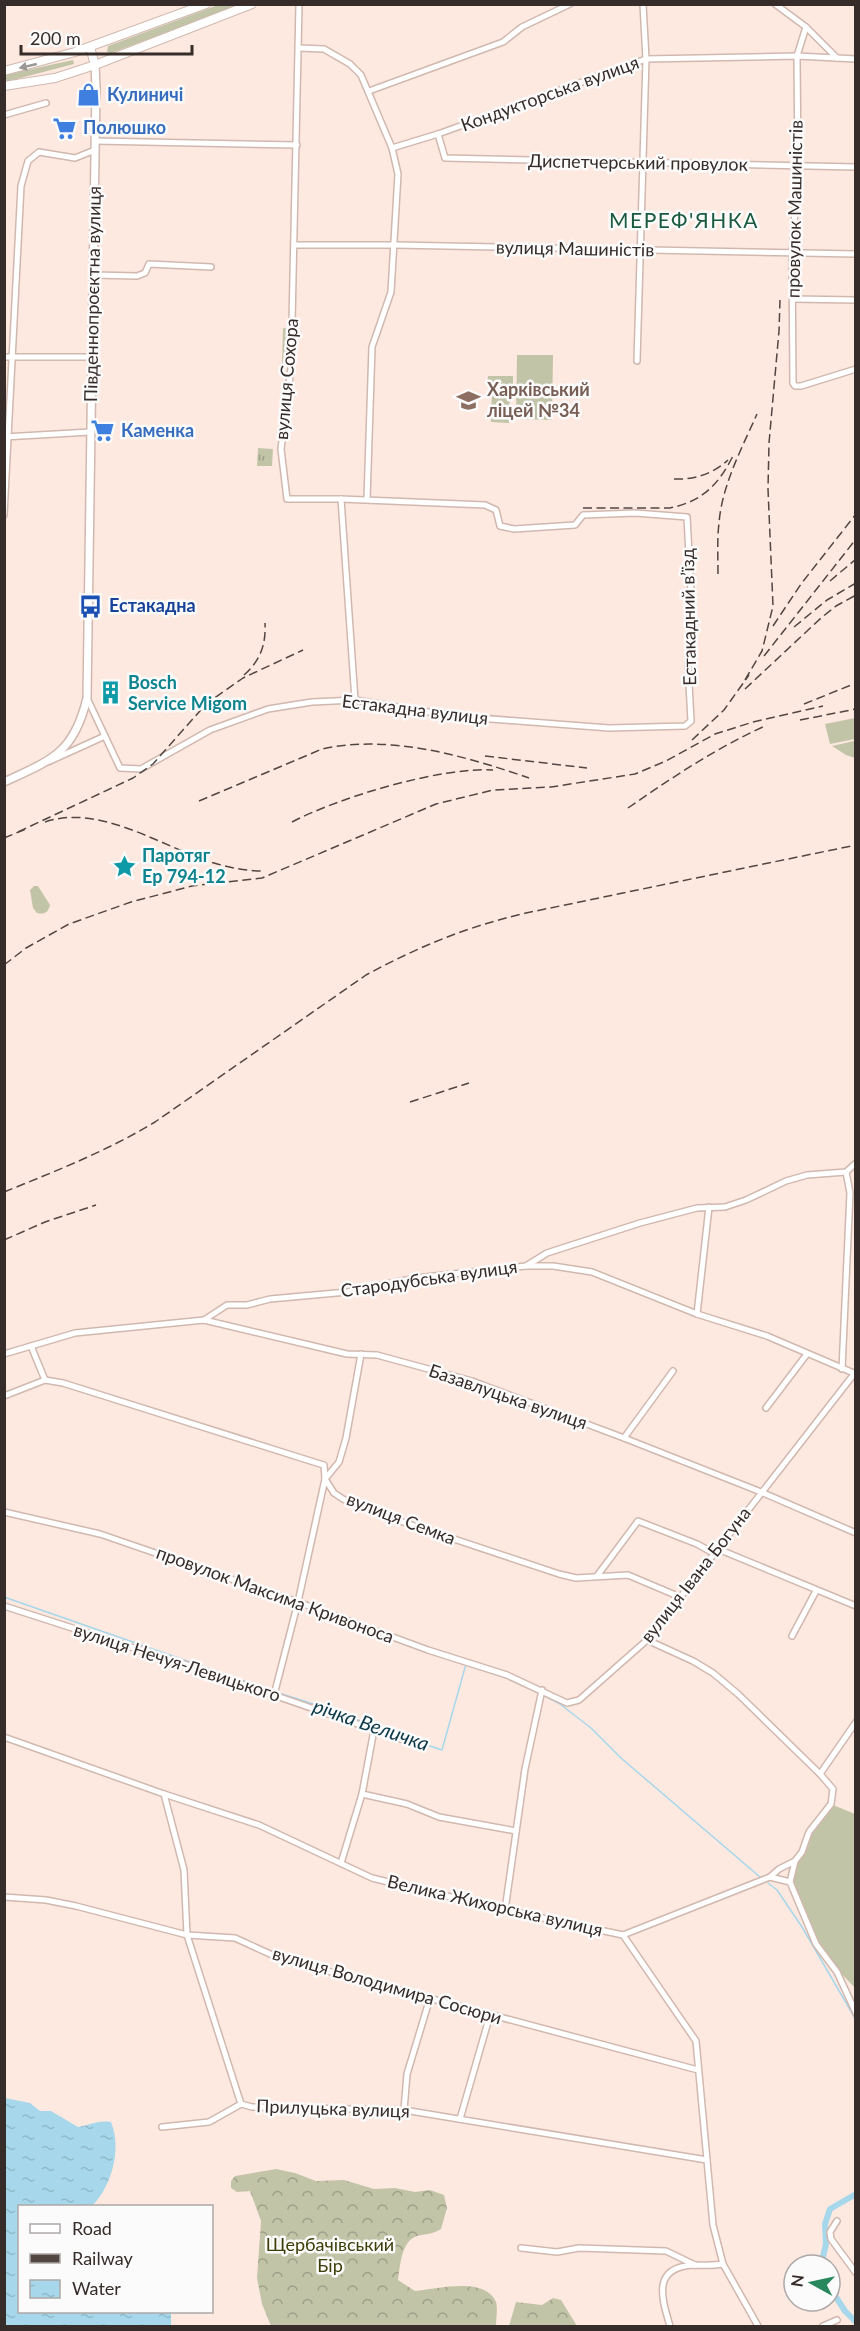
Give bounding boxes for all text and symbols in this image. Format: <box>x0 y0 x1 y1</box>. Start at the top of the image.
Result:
scale bar <box>21 18 192 56</box>
text: 200 m <box>30 27 81 49</box>
street label: Кондукторська вулиця <box>458 51 642 136</box>
one-way arrow <box>18 61 37 71</box>
shop icon: Кулиничі <box>76 82 102 108</box>
place label: Кулиничі <box>107 83 183 105</box>
supermarket icon: Полюшко <box>52 115 78 141</box>
place label: Полюшко <box>83 116 166 138</box>
street label: провулок Машиністів <box>781 120 807 298</box>
street label: Диспетчерський провулок <box>528 149 749 175</box>
street label: Південнопроєктна вулиця <box>79 186 105 402</box>
district label: МЕРЕФ'ЯНКА <box>609 207 759 232</box>
street label: вулиця Машиністів <box>496 236 654 260</box>
street label: вулиця Сохора <box>270 317 302 441</box>
place label: Харківський ліцей №34 <box>487 378 590 421</box>
school or university icon: Харківський ліцей №34 <box>456 387 482 413</box>
supermarket icon: Каменка <box>90 418 116 444</box>
place label: Каменка <box>121 419 194 441</box>
street label: Естакадний в’їзд <box>676 548 700 686</box>
bus stop icon: Естакадна <box>78 593 104 619</box>
place label: Естакадна <box>109 594 196 616</box>
place label: Bosch Service Migom <box>128 671 247 714</box>
building icon: Bosch Service Migom <box>97 680 123 706</box>
street label: Естакадна вулиця <box>341 689 490 729</box>
place label: Паротяг Ер 794-12 <box>142 844 226 887</box>
place icon: Паротяг Ер 794-12 <box>111 853 137 879</box>
street label: Стародубська вулиця <box>339 1255 519 1301</box>
street label: Базавлуцька вулиця <box>426 1359 590 1433</box>
street label: вулиця Семка <box>344 1487 459 1549</box>
street label: вулиця Івана Богуна <box>635 1502 755 1647</box>
street label: провулок Максима Кривоноса <box>154 1541 397 1647</box>
street label: вулиця Нечуя-Левицького <box>71 1618 283 1706</box>
water label: річка Величка <box>310 1693 432 1755</box>
street label: Велика Жихорська вулиця <box>385 1870 605 1941</box>
street label: вулиця Володимира Сосюри <box>270 1942 504 2028</box>
street label: Прилуцька вулиця <box>256 2094 410 2122</box>
legend <box>18 2205 213 2313</box>
text: Road <box>72 2217 112 2239</box>
park label: Щербачівський Бір <box>266 2233 394 2276</box>
text: Railway <box>72 2247 133 2269</box>
north arrow <box>782 2253 842 2313</box>
text: N <box>786 2273 807 2288</box>
text: Water <box>72 2277 121 2299</box>

